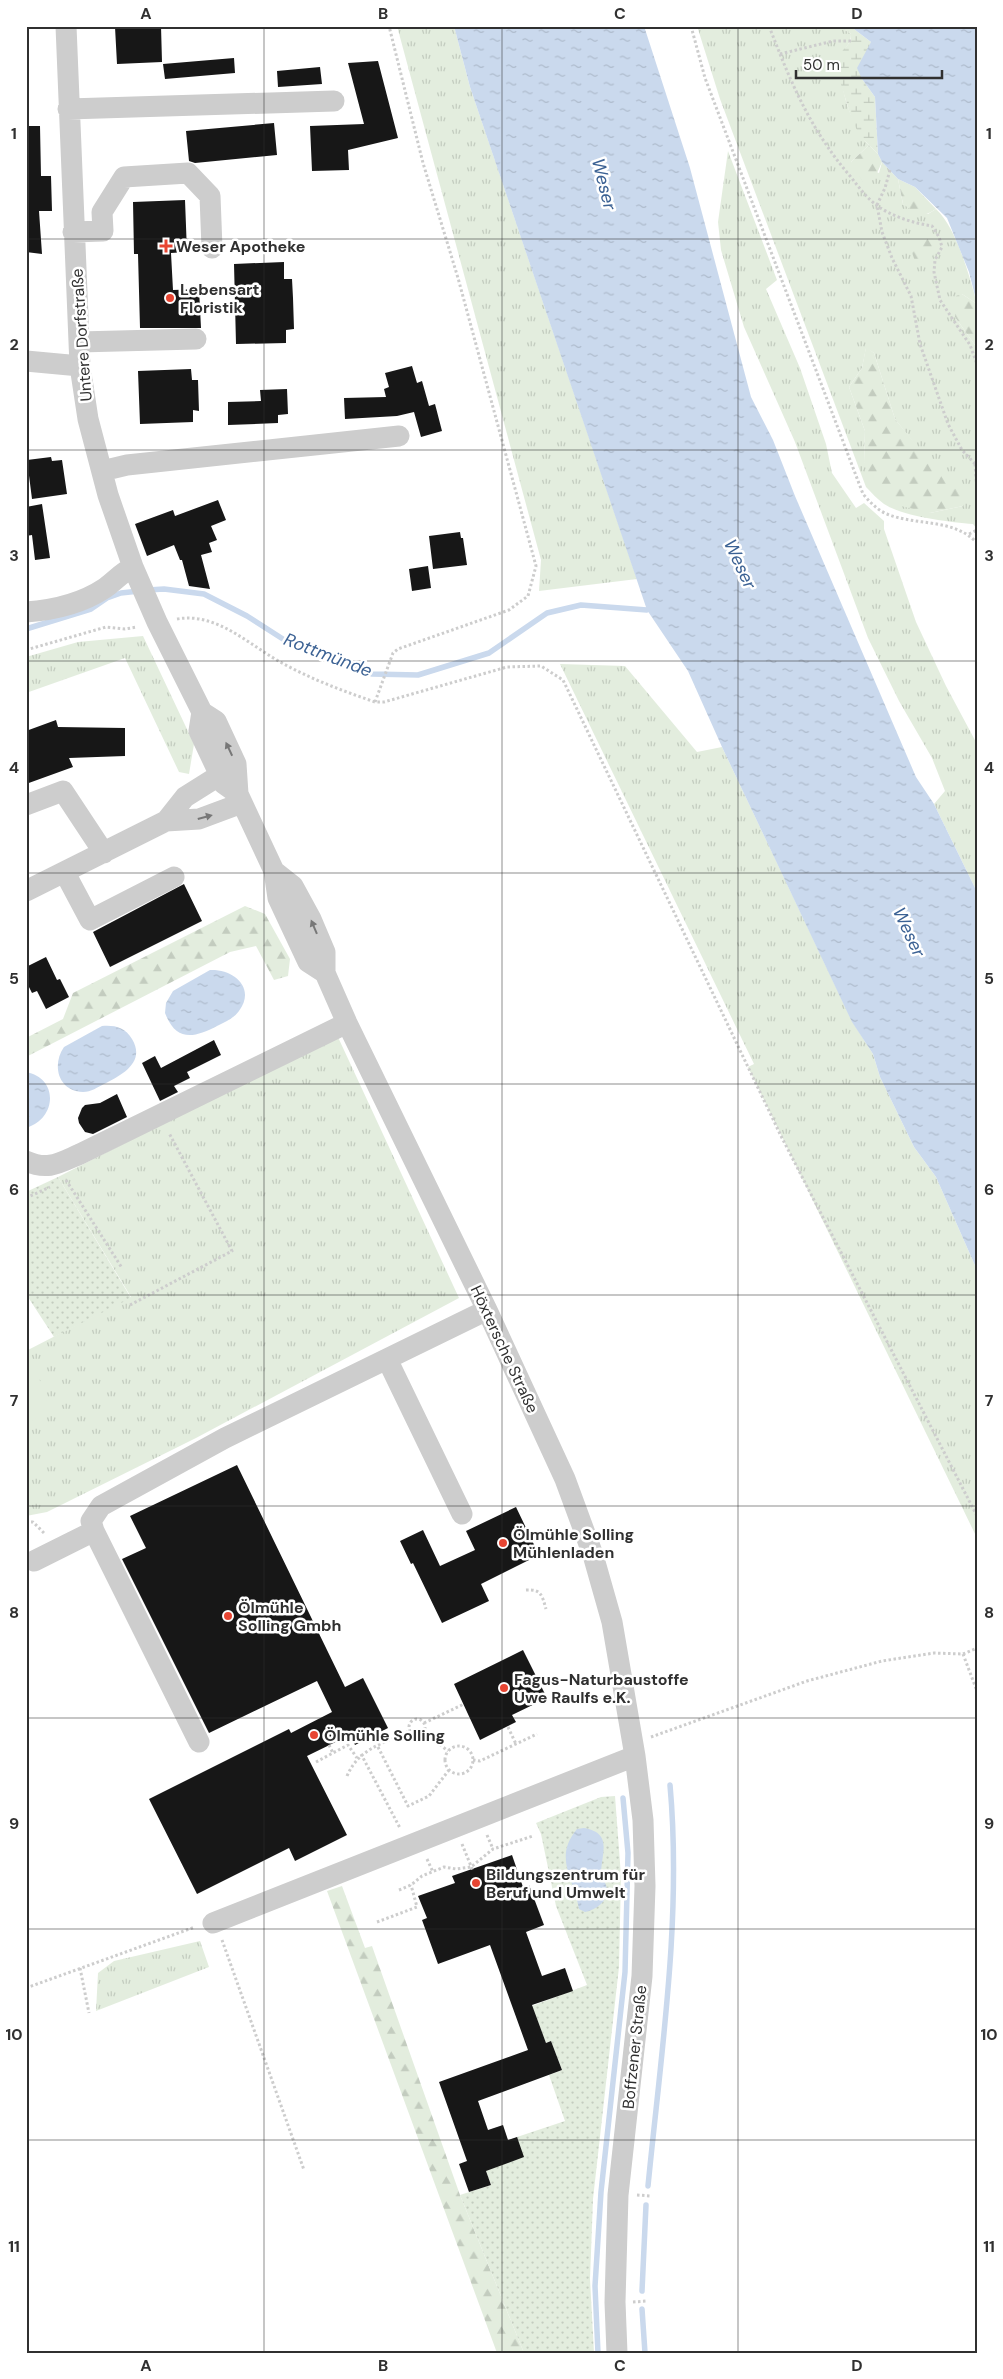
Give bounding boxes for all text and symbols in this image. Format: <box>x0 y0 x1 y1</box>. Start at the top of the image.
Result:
text: A <box>140 3 152 24</box>
text: B <box>378 3 388 24</box>
text: C <box>614 3 626 24</box>
text: D <box>851 3 863 24</box>
scale bar <box>796 48 942 80</box>
text: 50 m <box>803 55 840 75</box>
text: 1 <box>11 123 17 144</box>
text: 1 <box>986 123 992 144</box>
water label: Weser <box>586 156 622 214</box>
place label: Weser Apotheke <box>176 236 305 257</box>
marker: Weser Apotheke <box>160 240 172 252</box>
street label: Untere Dorfstraße <box>66 268 97 402</box>
place label: Lebensart Floristik <box>180 279 260 318</box>
marker: Lebensart Floristik <box>164 292 176 304</box>
text: 2 <box>9 334 19 355</box>
text: 2 <box>984 334 994 355</box>
water label: Weser <box>718 535 763 594</box>
text: 3 <box>9 545 19 566</box>
text: 3 <box>984 545 994 566</box>
water label: Rottmünde <box>280 627 376 683</box>
one-way arrow <box>224 742 232 756</box>
text: 4 <box>9 757 19 778</box>
text: 4 <box>984 757 994 778</box>
one-way arrow <box>198 813 213 821</box>
water label: Weser <box>887 903 932 962</box>
one-way arrow <box>310 920 318 934</box>
text: 5 <box>9 968 19 989</box>
text: 5 <box>984 968 994 989</box>
text: 6 <box>9 1179 19 1200</box>
text: 6 <box>984 1179 994 1200</box>
street label: Höxtersche Straße <box>466 1282 543 1416</box>
text: 7 <box>10 1390 19 1411</box>
text: 7 <box>985 1390 994 1411</box>
place label: Ölmühle Solling Mühlenladen <box>513 1524 634 1563</box>
marker: Ölmühle Solling Mühlenladen <box>497 1537 509 1549</box>
place label: Ölmühle Solling Gmbh <box>238 1597 341 1636</box>
text: 8 <box>9 1602 19 1623</box>
text: 8 <box>984 1602 994 1623</box>
marker: Ölmühle Solling Gmbh <box>222 1610 234 1622</box>
place label: Fagus-Naturbaustoffe Uwe Raulfs e.K. <box>514 1669 689 1708</box>
marker: Fagus-Naturbaustoffe Uwe Raulfs e.K. <box>498 1682 510 1694</box>
place label: Ölmühle Solling <box>324 1725 445 1746</box>
marker: Ölmühle Solling <box>308 1729 320 1741</box>
text: 9 <box>9 1813 19 1834</box>
text: 9 <box>984 1813 994 1834</box>
place label: Bildungszentrum für Beruf und Umwelt <box>486 1864 645 1903</box>
marker: Bildungszentrum für Beruf und Umwelt <box>470 1877 482 1889</box>
street label: Boffzener Straße <box>618 1984 651 2110</box>
text: 10 <box>5 2024 23 2045</box>
text: 10 <box>980 2024 998 2045</box>
text: 11 <box>8 2236 20 2257</box>
text: 11 <box>983 2236 995 2257</box>
text: A <box>140 2355 152 2376</box>
text: B <box>378 2355 388 2376</box>
text: C <box>614 2355 626 2376</box>
text: D <box>851 2355 863 2376</box>

